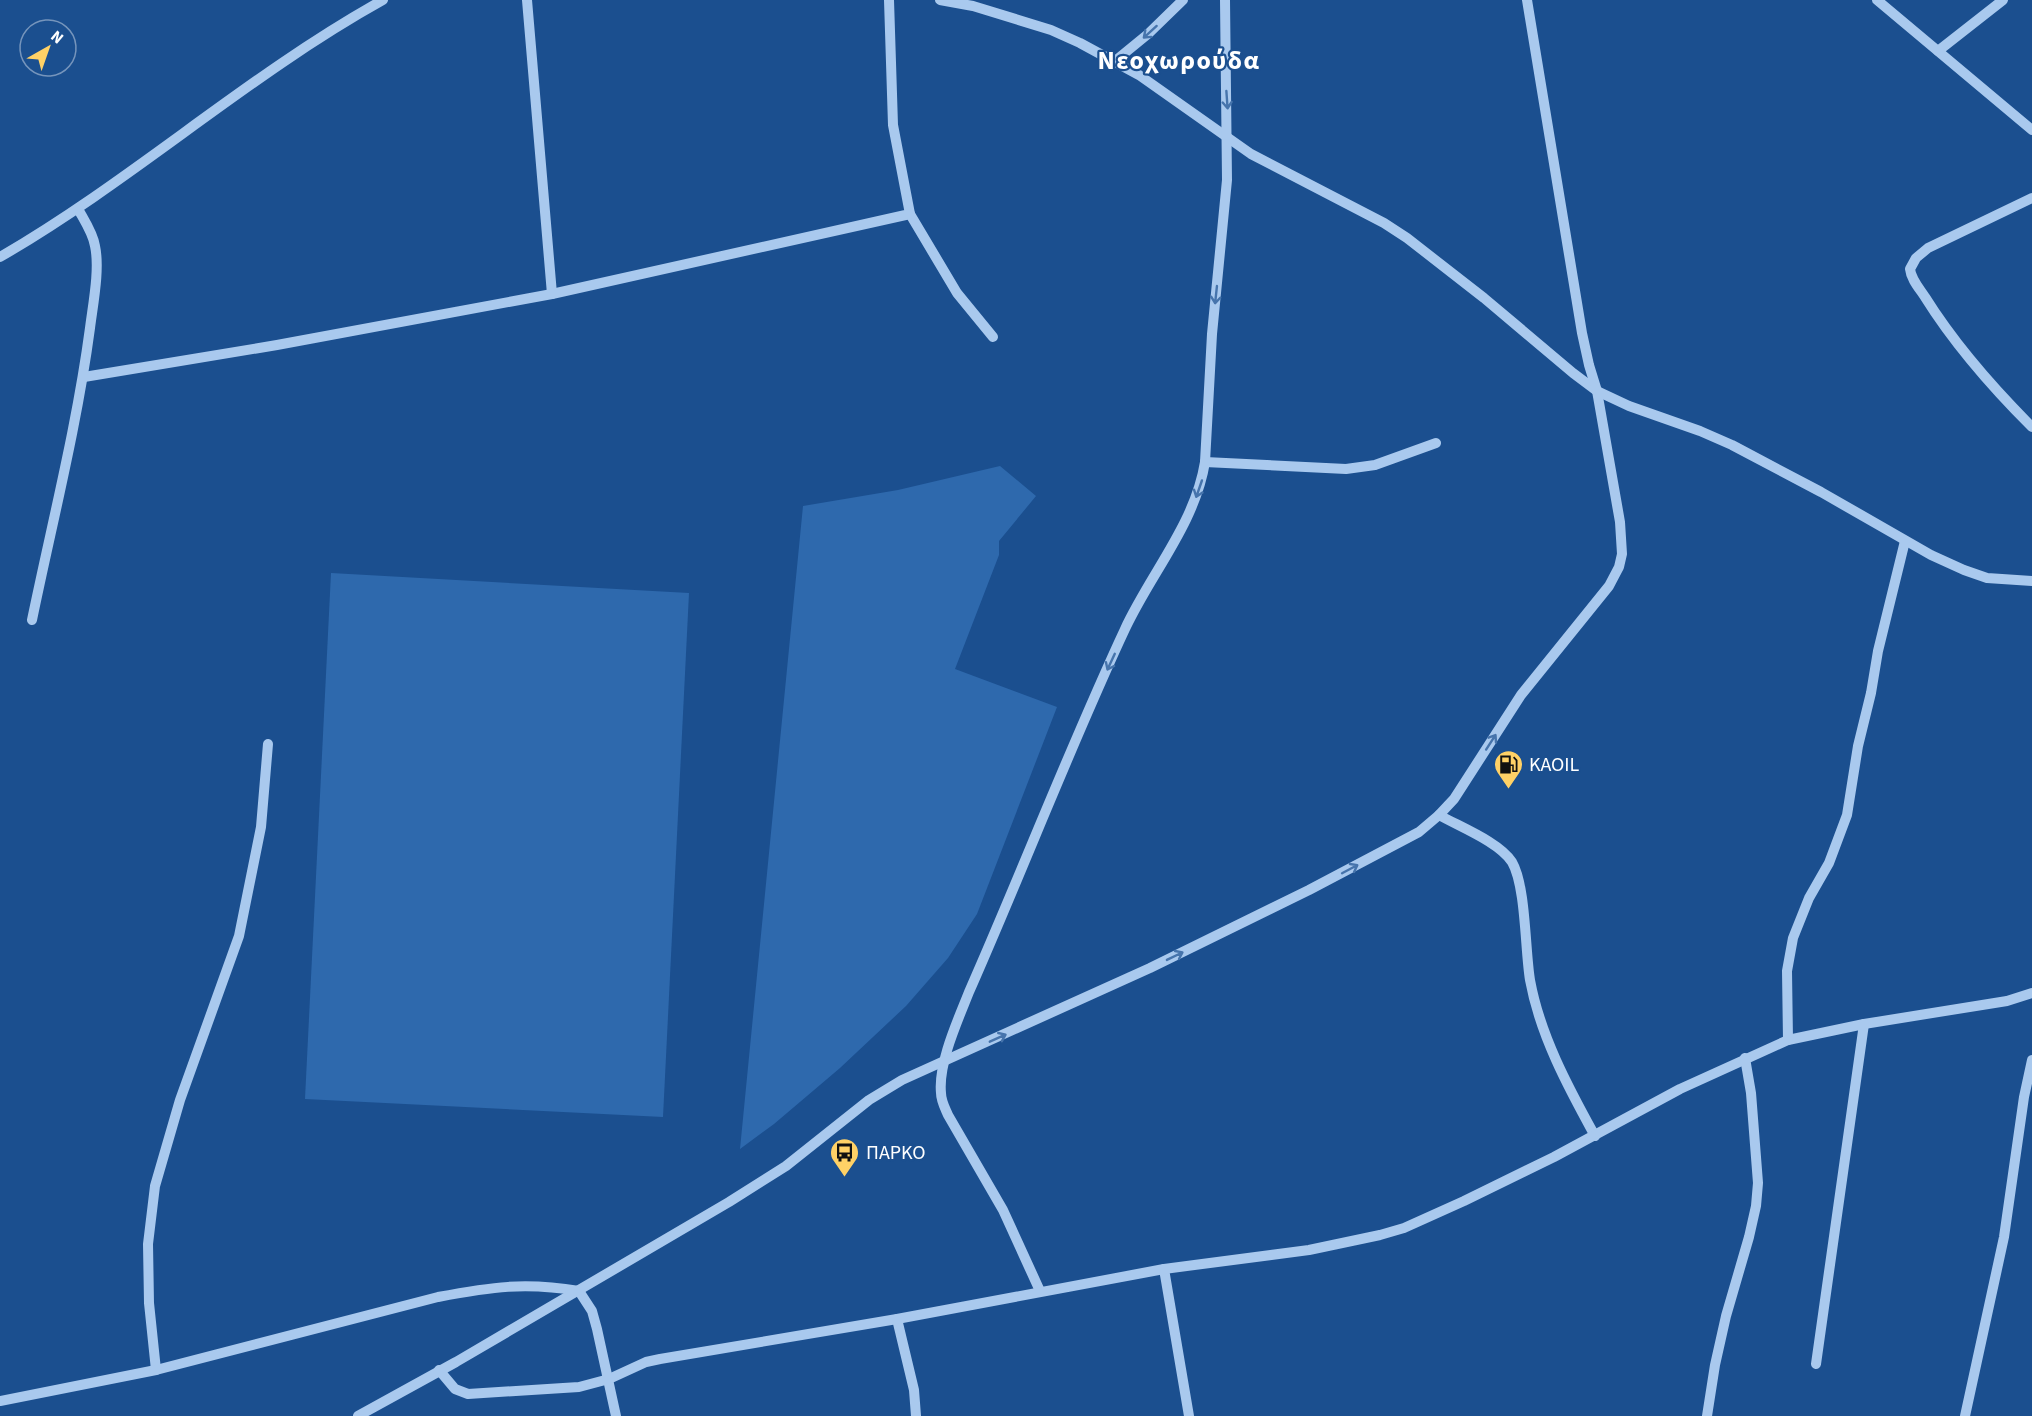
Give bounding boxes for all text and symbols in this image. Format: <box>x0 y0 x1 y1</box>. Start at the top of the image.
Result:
north arrow <box>18 18 78 78</box>
text: N <box>46 25 68 49</box>
one-way arrow <box>1143 25 1158 39</box>
district label: Νεοχωρούδα <box>1098 42 1260 79</box>
one-way arrow <box>1221 90 1232 110</box>
one-way arrow <box>1210 284 1221 304</box>
one-way arrow <box>1193 479 1204 498</box>
one-way arrow <box>1105 653 1116 671</box>
one-way arrow <box>1485 734 1497 751</box>
fuel station icon: KAOIL <box>1492 748 1524 790</box>
place label: KAOIL <box>1529 751 1580 779</box>
one-way arrow <box>1340 863 1358 874</box>
one-way arrow <box>1166 950 1184 962</box>
one-way arrow <box>989 1032 1007 1044</box>
bus stop icon: ΠΑΡΚΟ <box>829 1136 861 1178</box>
place label: ΠΑΡΚΟ <box>866 1139 926 1167</box>

